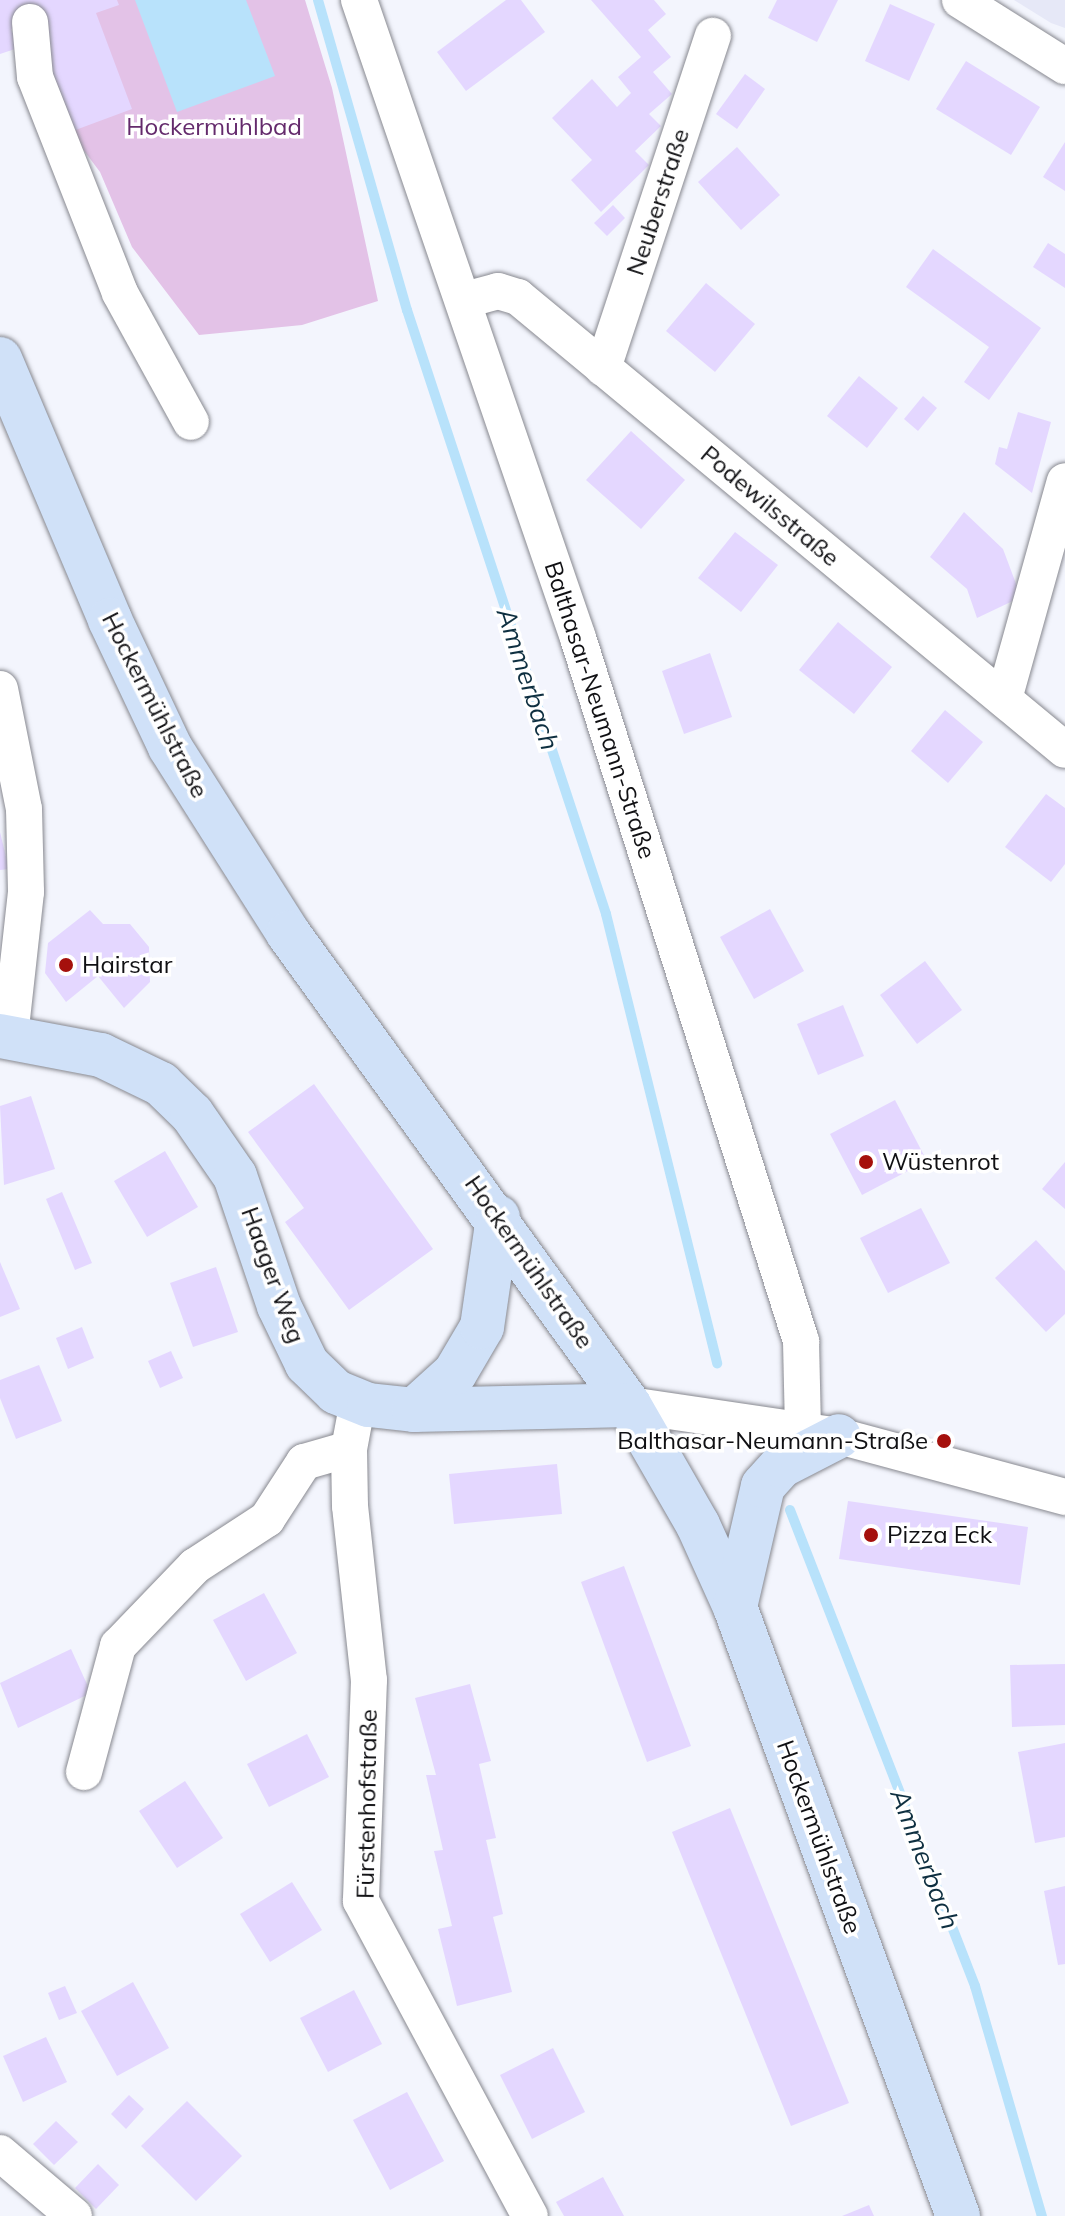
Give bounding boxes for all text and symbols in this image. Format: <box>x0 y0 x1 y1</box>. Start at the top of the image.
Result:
park label: Hockermühlbad <box>126 113 302 141</box>
street label: Neuberstraße <box>621 125 695 279</box>
street label: Podewilsstraße <box>695 440 845 572</box>
street label: Balthasar-Neumann-Straße <box>538 558 662 862</box>
water label: Ammerbach <box>490 604 566 754</box>
street label: Hockermühlstraße <box>96 608 214 802</box>
place label: Hairstar <box>82 951 172 979</box>
marker: Hairstar <box>57 956 75 974</box>
place label: Wüstenrot <box>882 1148 999 1176</box>
marker: Wüstenrot <box>857 1153 875 1171</box>
street label: Hockermühlstraße <box>459 1170 599 1354</box>
street label: Haager Weg <box>235 1203 311 1347</box>
place label: Balthasar-Neumann-Straße <box>617 1427 928 1455</box>
marker: Balthasar-Neumann-Straße <box>935 1432 953 1450</box>
place label: Pizza Eck <box>887 1521 992 1549</box>
marker: Pizza Eck <box>862 1526 880 1544</box>
street label: Fürstenhofstraße <box>351 1709 383 1899</box>
street label: Hockermühlstraße <box>771 1736 867 1938</box>
water label: Ammerbach <box>884 1784 966 1934</box>

